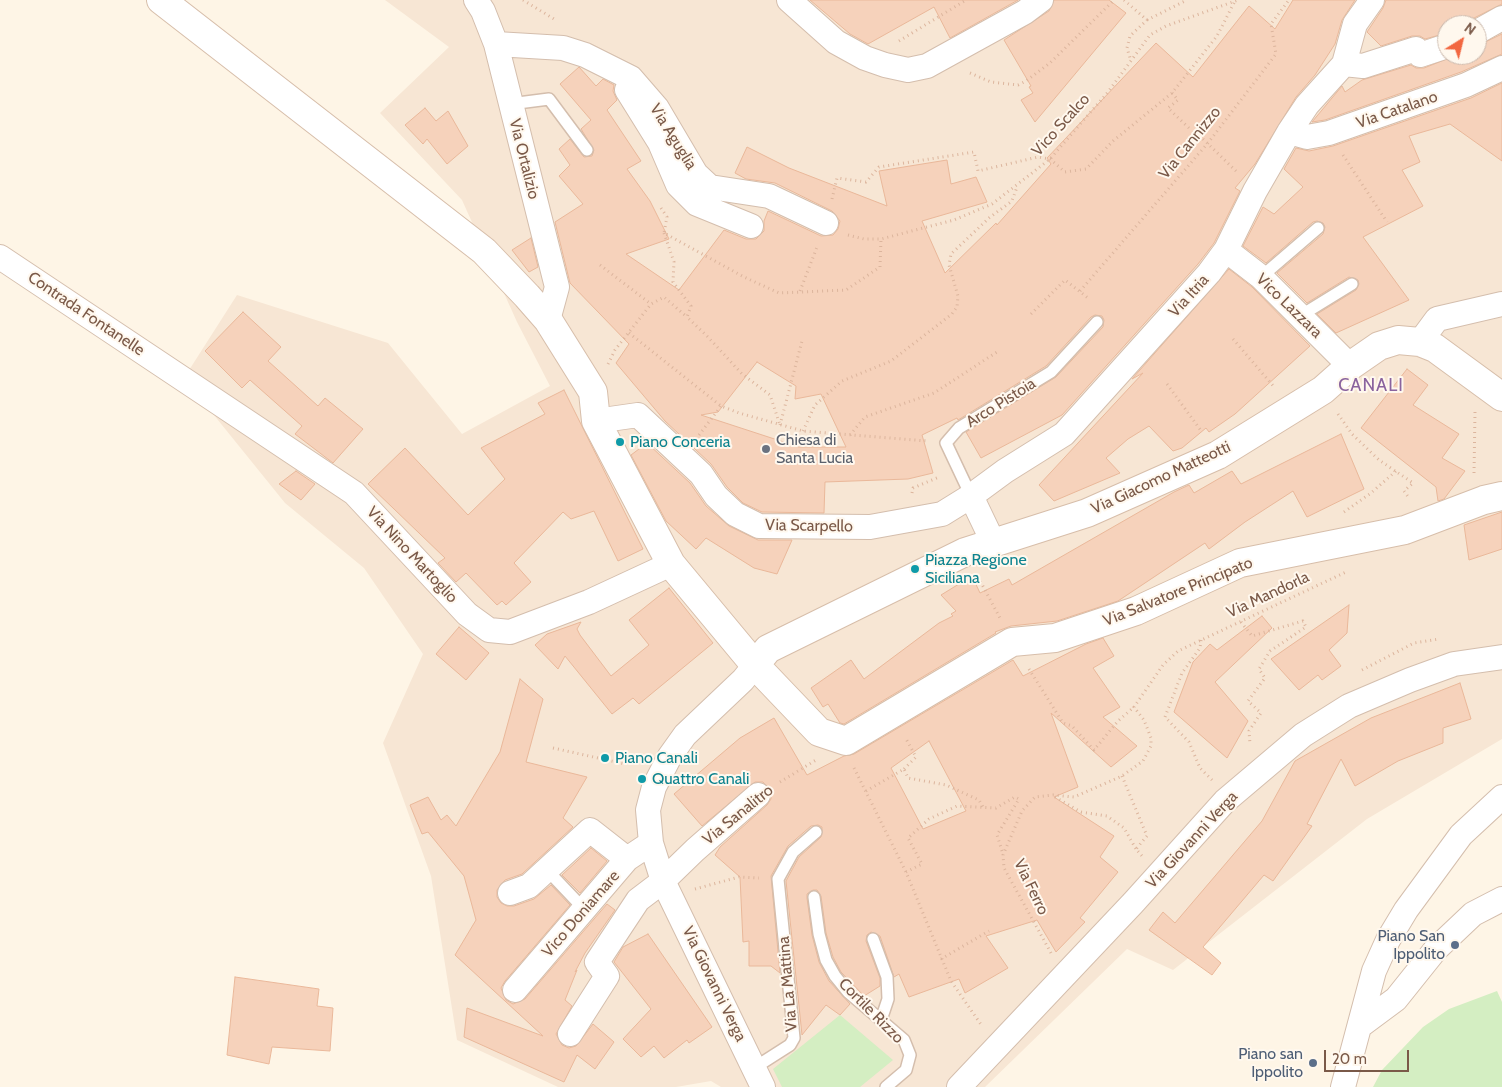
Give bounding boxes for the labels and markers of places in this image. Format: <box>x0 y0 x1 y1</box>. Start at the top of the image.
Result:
place label: Chiesa di Santa Lucia <box>776 430 853 468</box>
place label: Piano Conceria <box>630 432 730 452</box>
marker: Piano Conceria <box>614 436 626 448</box>
marker: Chiesa di Santa Lucia <box>760 443 772 455</box>
place label: Piazza Regione Siciliana <box>925 550 1027 588</box>
marker: Piazza Regione Siciliana <box>909 563 921 575</box>
place label: Piano Canali <box>615 748 698 768</box>
marker: Piano Canali <box>599 752 611 764</box>
place label: Quattro Canali <box>652 769 750 789</box>
marker: Quattro Canali <box>636 773 648 785</box>
place label: Piano San Ippolito <box>1378 926 1445 964</box>
marker: Piano San Ippolito <box>1449 939 1461 951</box>
place label: Piano san Ippolito <box>1238 1044 1303 1082</box>
marker: Piano san Ippolito <box>1307 1057 1319 1069</box>

